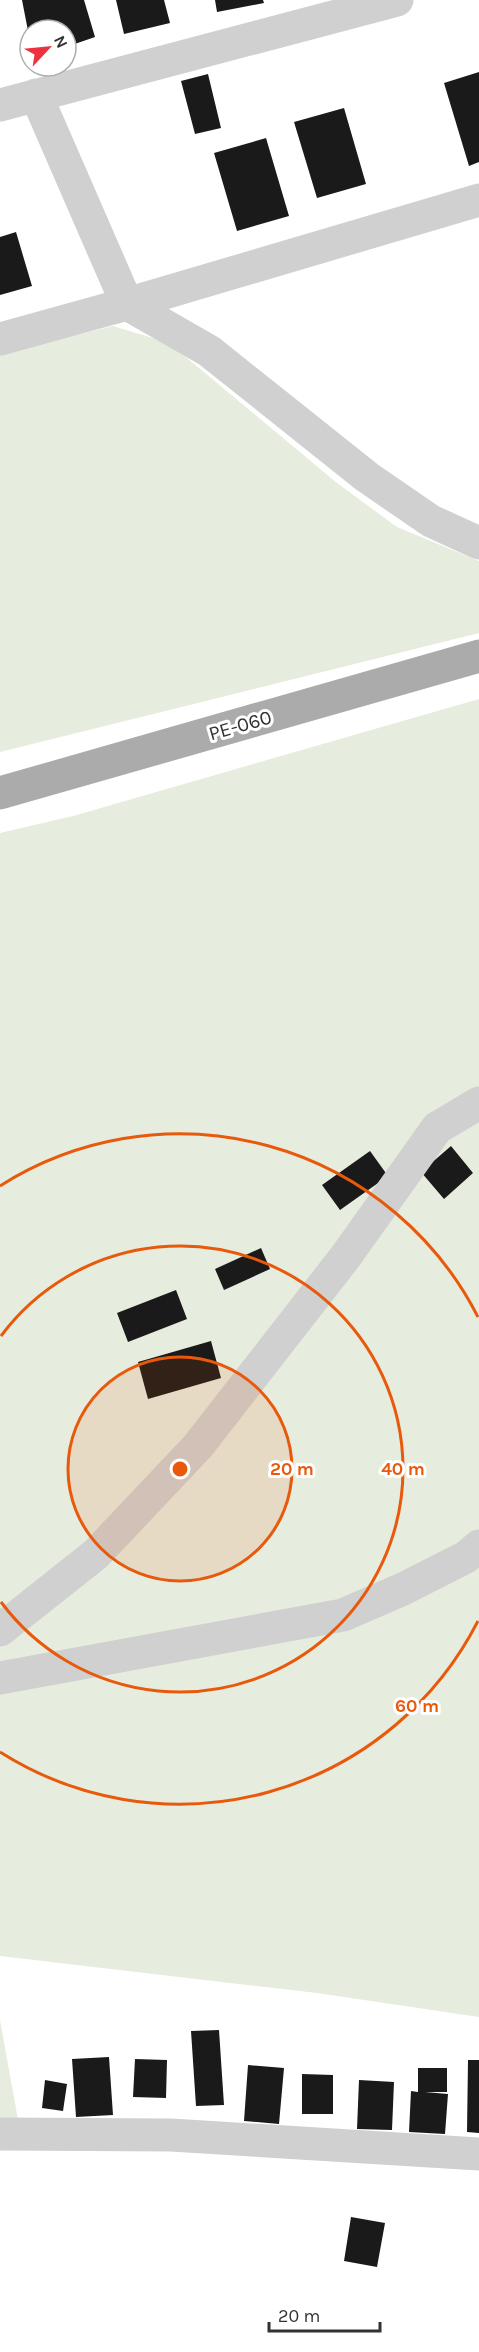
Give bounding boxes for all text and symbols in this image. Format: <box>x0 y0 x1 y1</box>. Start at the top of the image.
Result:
north arrow <box>18 18 78 78</box>
text: N <box>50 32 72 51</box>
street label: PE-060 <box>206 706 274 745</box>
text: 20 m <box>270 1458 314 1480</box>
text: 40 m <box>381 1458 425 1480</box>
centre of rings <box>170 1459 190 1479</box>
text: 60 m <box>395 1695 439 1717</box>
scale bar <box>269 2295 380 2333</box>
text: 20 m <box>278 2305 320 2327</box>

